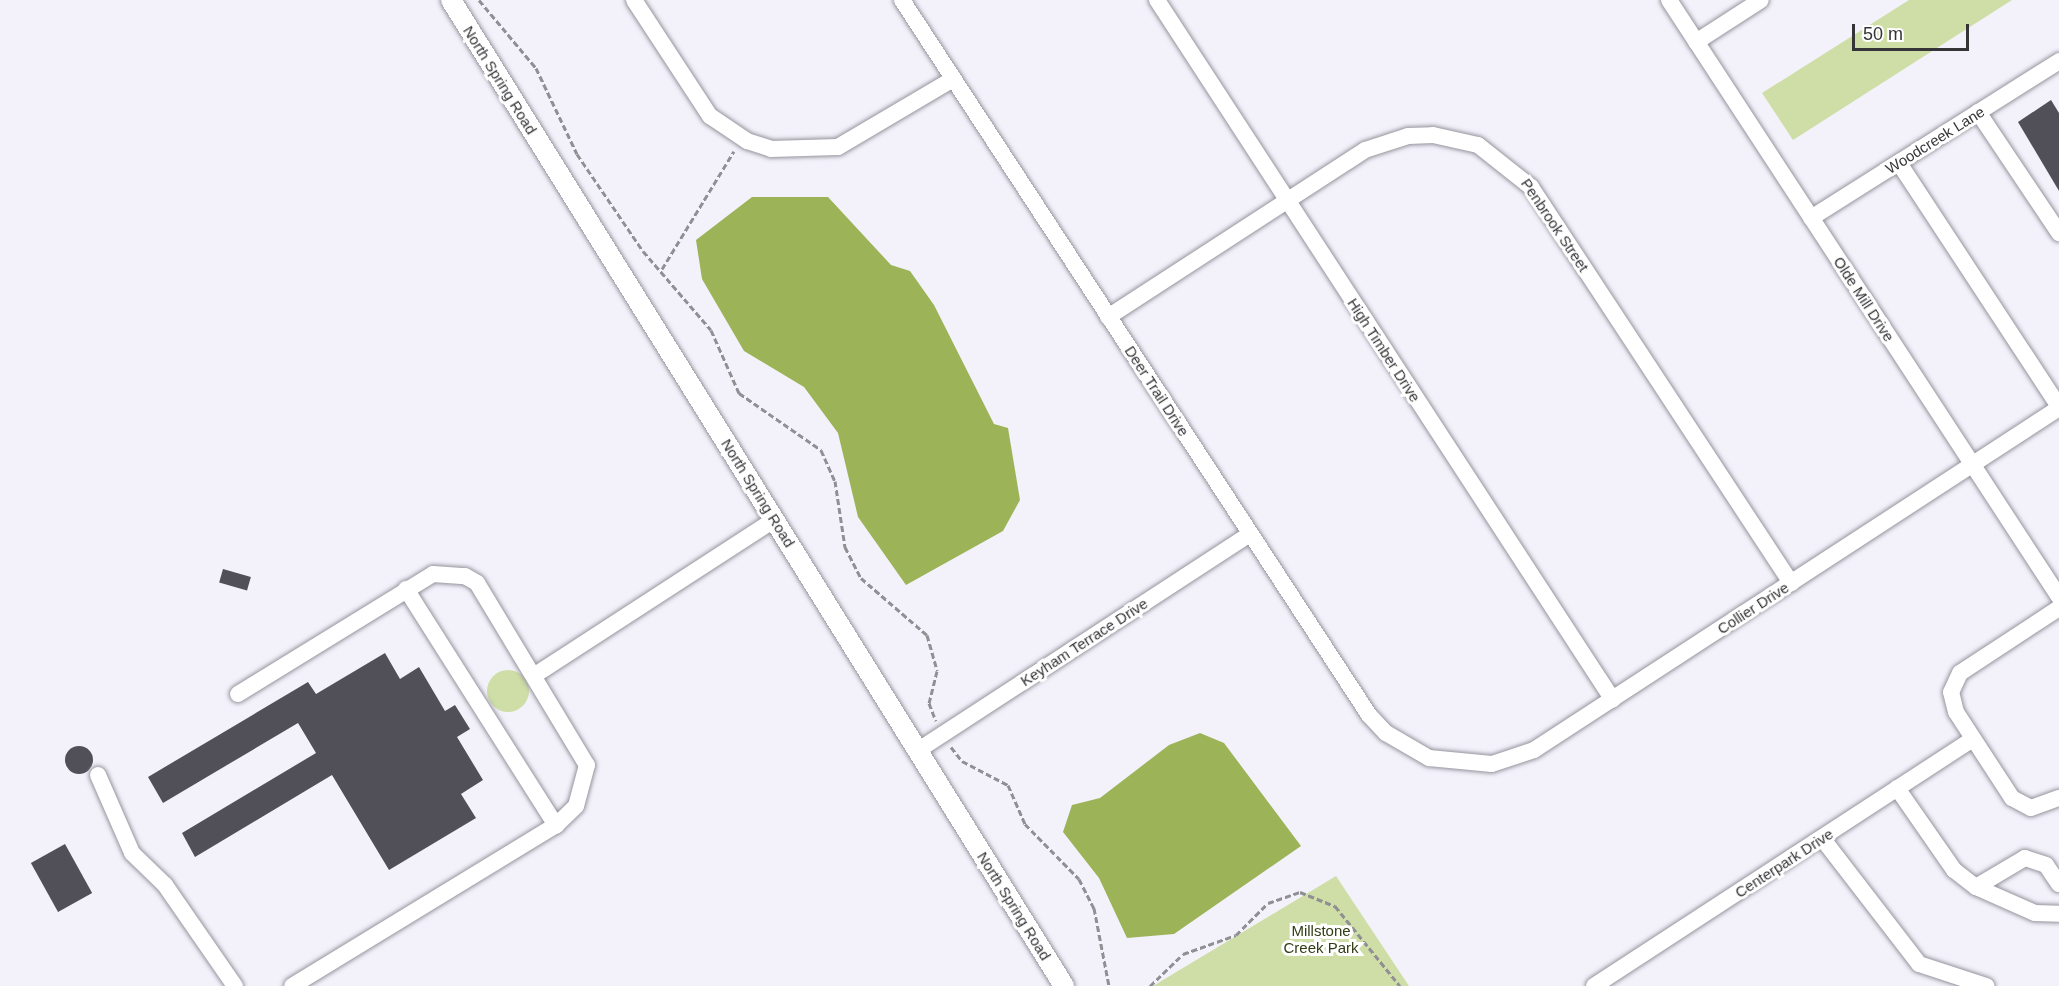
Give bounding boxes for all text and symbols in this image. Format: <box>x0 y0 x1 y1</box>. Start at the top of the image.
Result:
scale bar <box>1855 12 1972 50</box>
street label: North Spring Road <box>459 23 541 137</box>
text: 50 m <box>1863 24 1903 44</box>
street label: Woodcreek Lane <box>1882 102 1988 178</box>
street label: Penbrook Street <box>1517 175 1593 275</box>
street label: Olde Mill Drive <box>1830 253 1898 345</box>
street label: High Timber Drive <box>1344 295 1424 405</box>
street label: Deer Trail Drive <box>1121 342 1193 440</box>
street label: North Spring Road <box>717 436 799 550</box>
street label: Collier Drive <box>1714 578 1792 638</box>
street label: Keyham Terrace Drive <box>1017 594 1151 690</box>
street label: Centerpark Drive <box>1732 825 1836 901</box>
street label: North Spring Road <box>973 849 1055 963</box>
park label: Millstone Creek Park <box>1283 921 1359 956</box>

